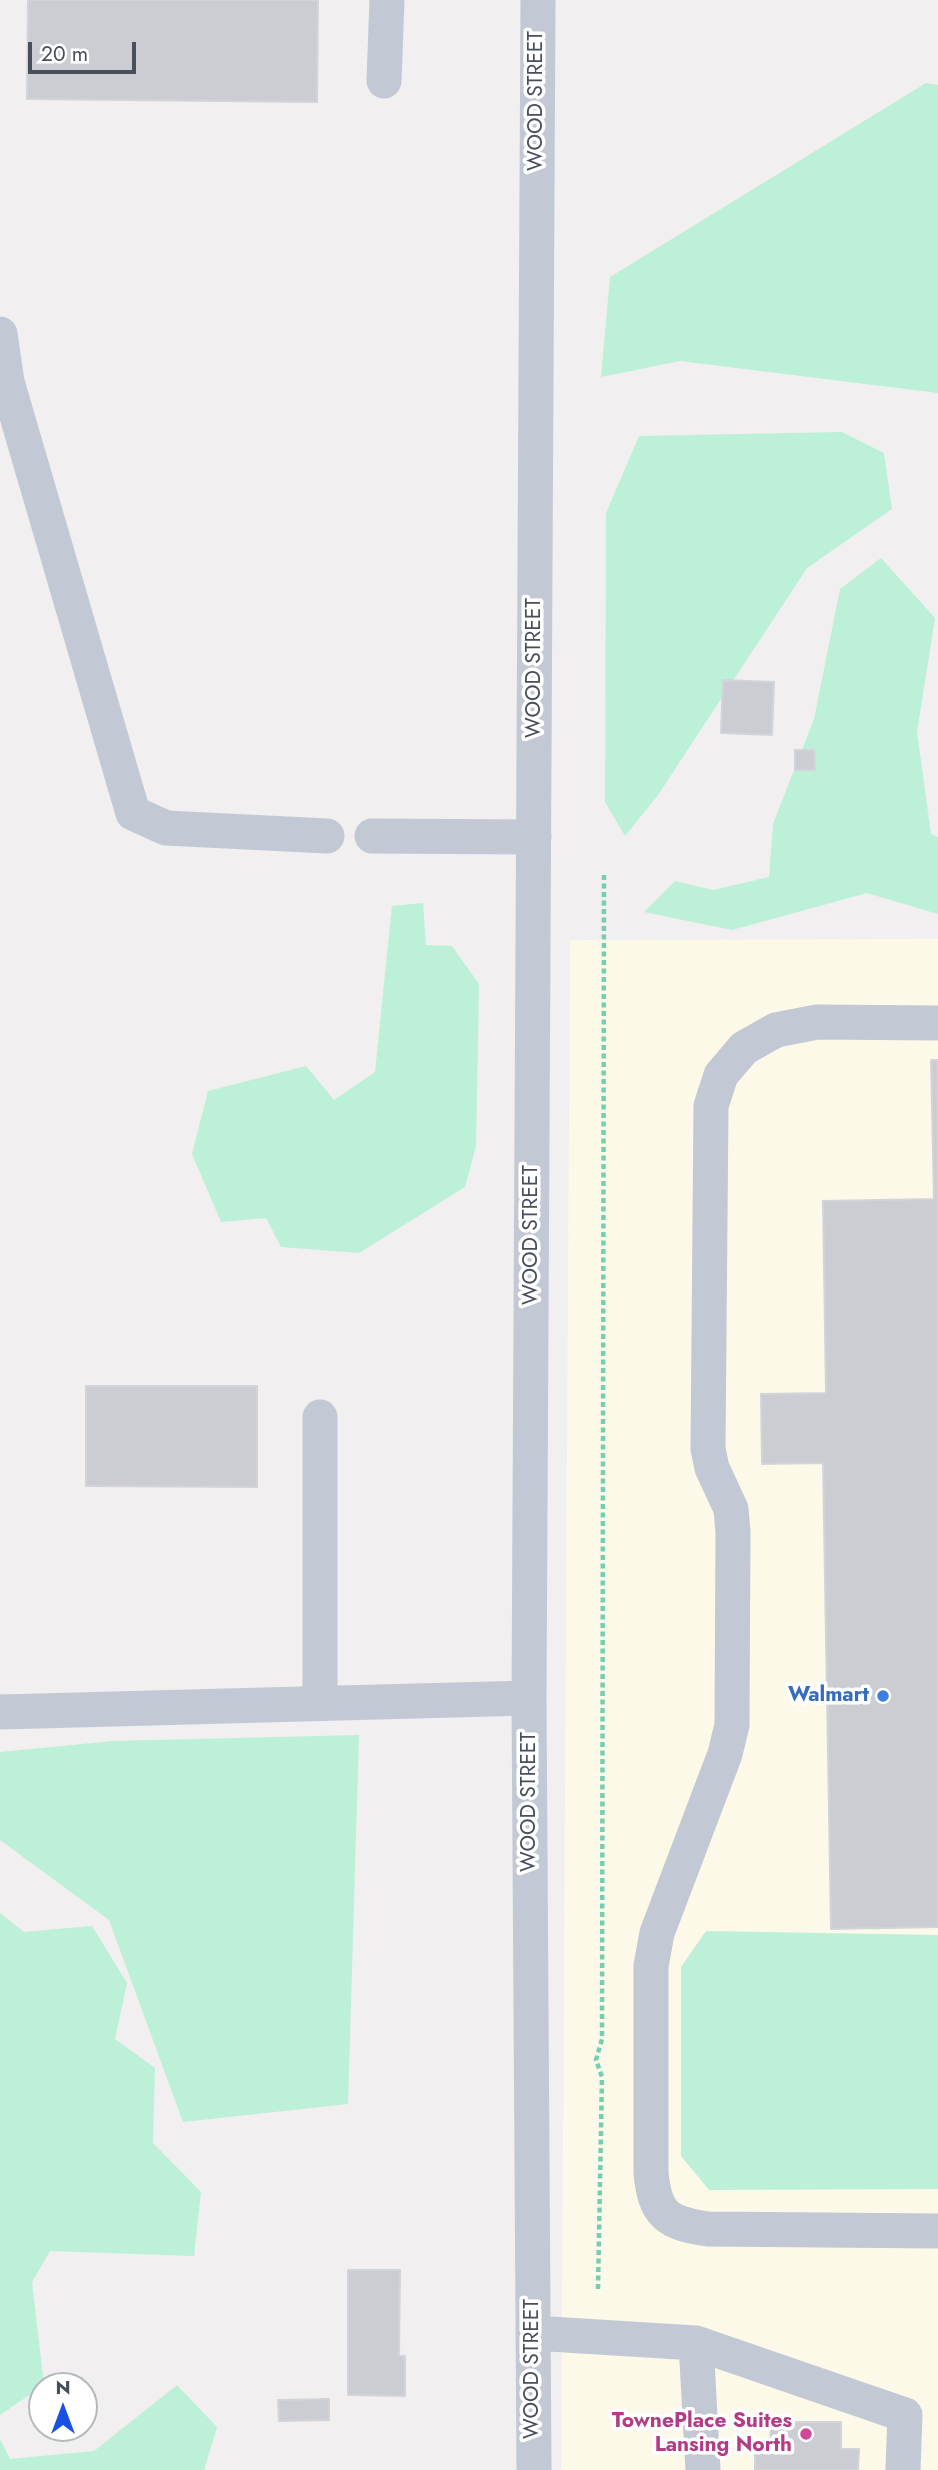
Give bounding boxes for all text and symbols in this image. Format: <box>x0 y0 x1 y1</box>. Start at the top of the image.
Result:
scale bar <box>32 28 140 72</box>
street label: WOOD STREET <box>524 31 550 171</box>
text: 20 m <box>41 39 88 69</box>
street label: WOOD STREET <box>522 598 548 738</box>
street label: WOOD STREET <box>519 1165 545 1305</box>
place label: Walmart <box>788 1683 869 1709</box>
marker: Walmart <box>875 1688 891 1704</box>
street label: WOOD STREET <box>517 1732 543 1872</box>
street label: WOOD STREET <box>520 2299 546 2439</box>
north arrow <box>28 2372 98 2442</box>
text: N <box>55 2374 71 2401</box>
place label: TownePlace Suites Lansing North <box>612 2409 792 2459</box>
marker: TownePlace Suites Lansing North <box>798 2426 814 2442</box>

